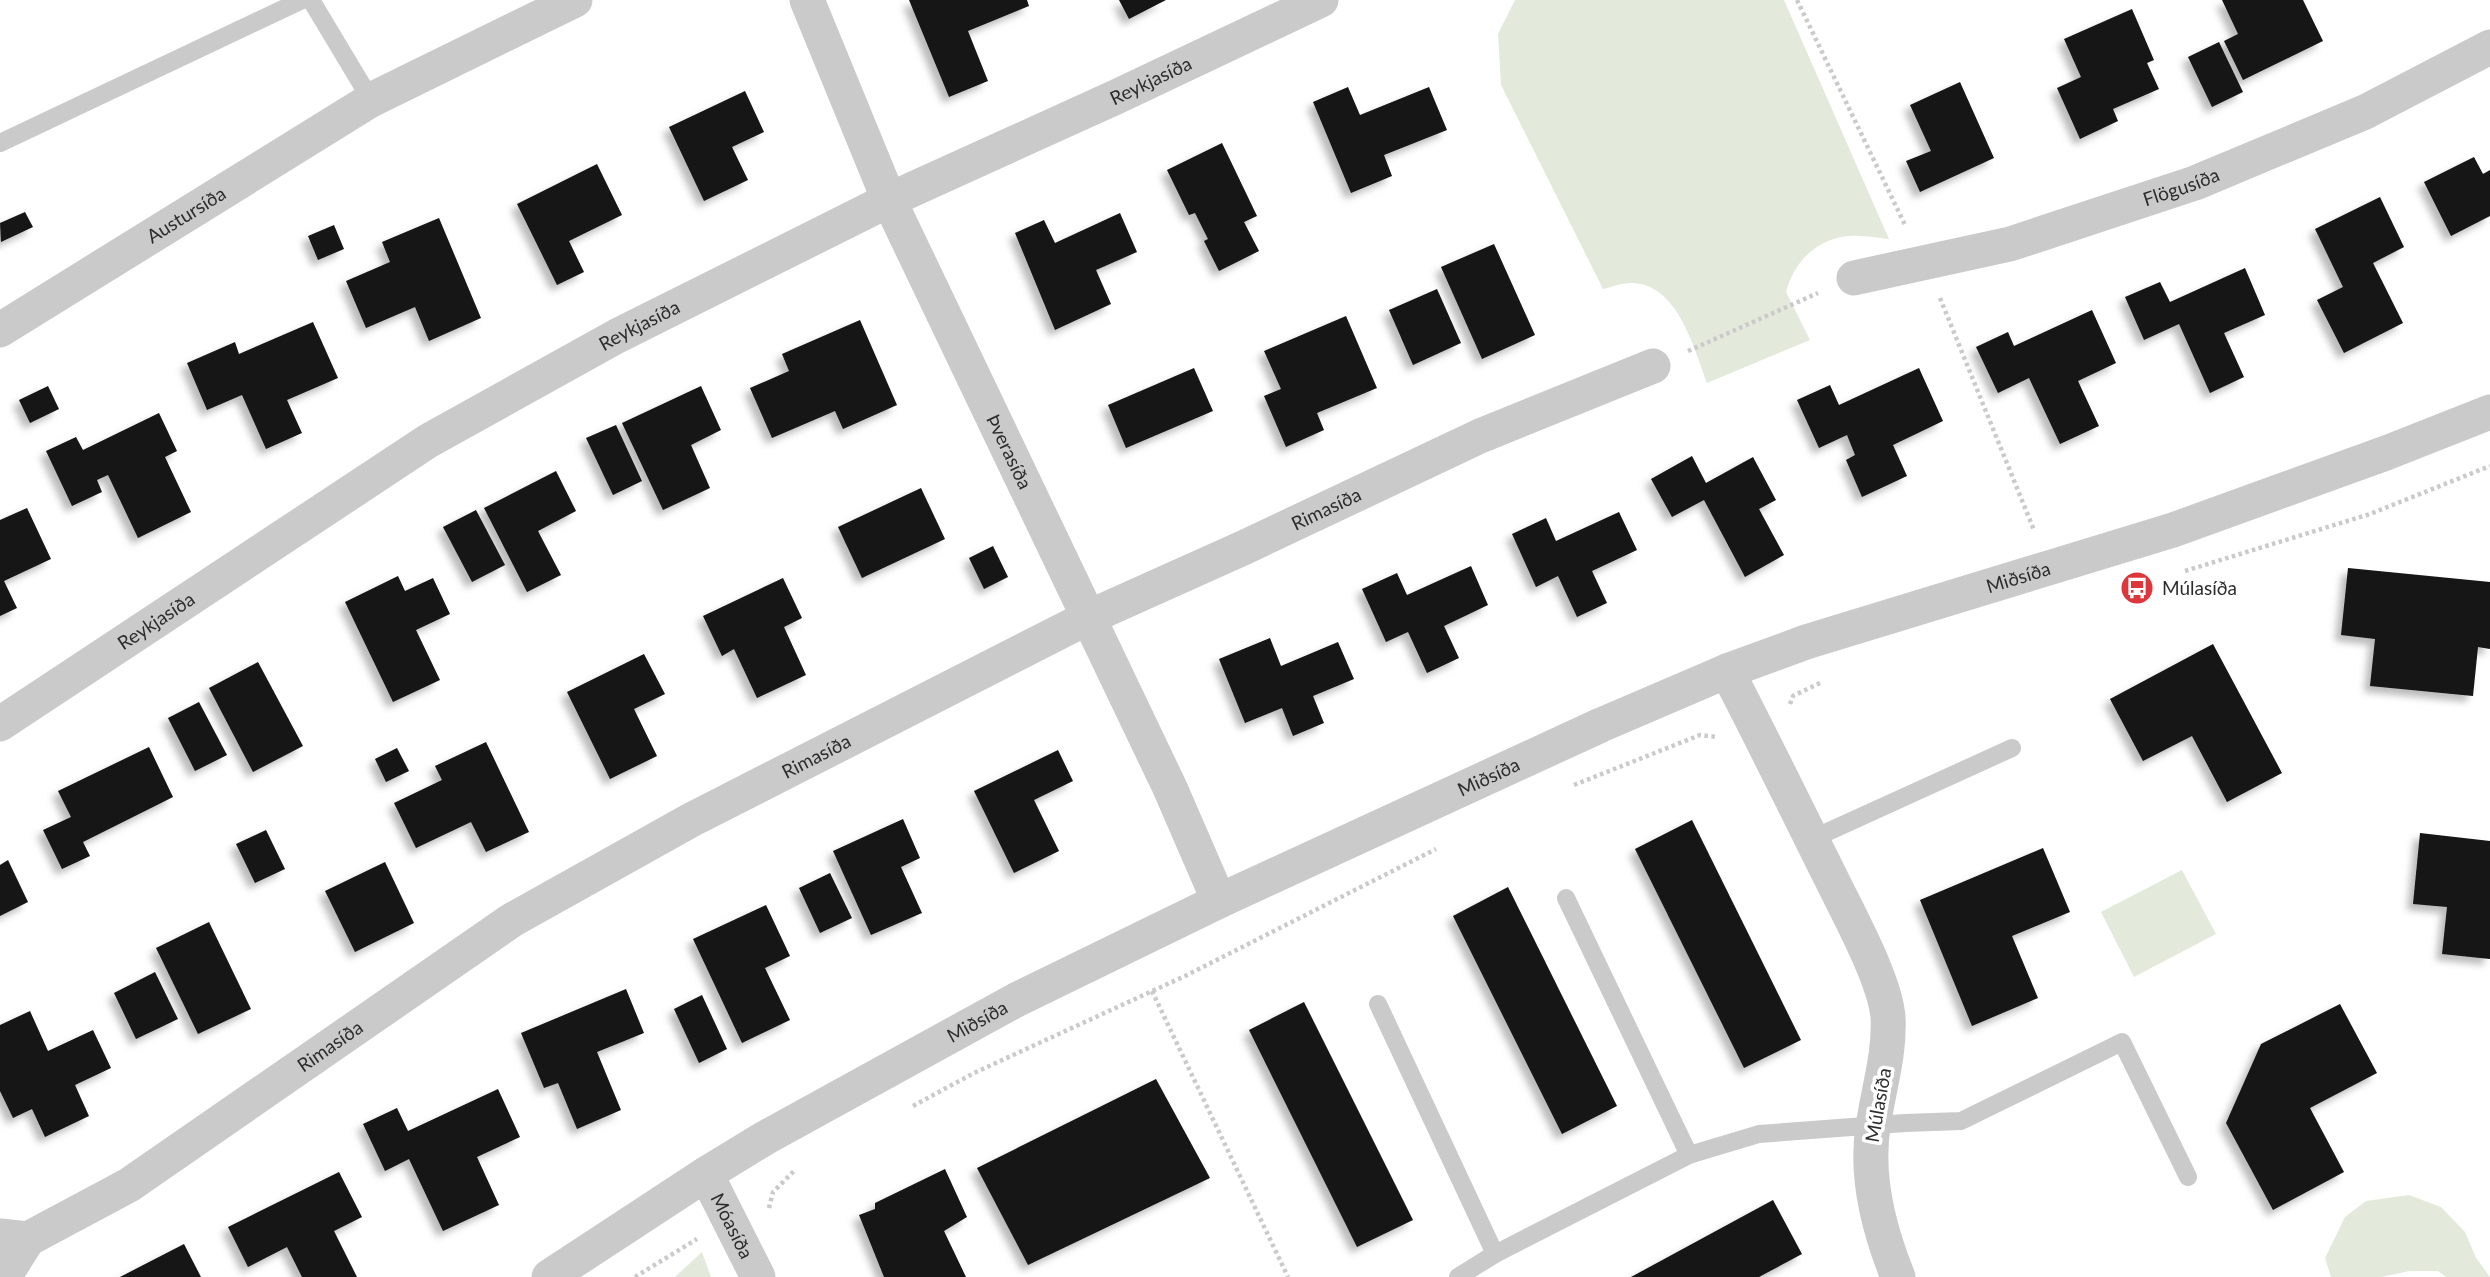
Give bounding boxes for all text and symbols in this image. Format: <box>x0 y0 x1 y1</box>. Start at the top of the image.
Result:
street label: Reykjasíða <box>1106 51 1195 109</box>
street label: Flögusíða <box>2140 162 2222 210</box>
street label: Austursíða <box>142 181 230 247</box>
street label: Reykjasíða <box>594 295 683 355</box>
street label: Þverasíða <box>982 410 1037 493</box>
street label: Rimasíða <box>1287 482 1365 535</box>
street label: Miðsíða <box>1983 556 2053 597</box>
bus stop icon: Múlasíða <box>2118 569 2156 607</box>
place label: Múlasíða <box>2162 576 2237 599</box>
street label: Reykjasíða <box>113 587 199 654</box>
street label: Rimasíða <box>778 729 854 783</box>
street label: Miðsíða <box>1454 752 1523 801</box>
street label: Miðsíða <box>943 995 1011 1047</box>
street label: Rimasíða <box>292 1015 367 1076</box>
street label: Múlasíða <box>1860 1066 1895 1144</box>
street label: Móasíða <box>706 1189 759 1262</box>

